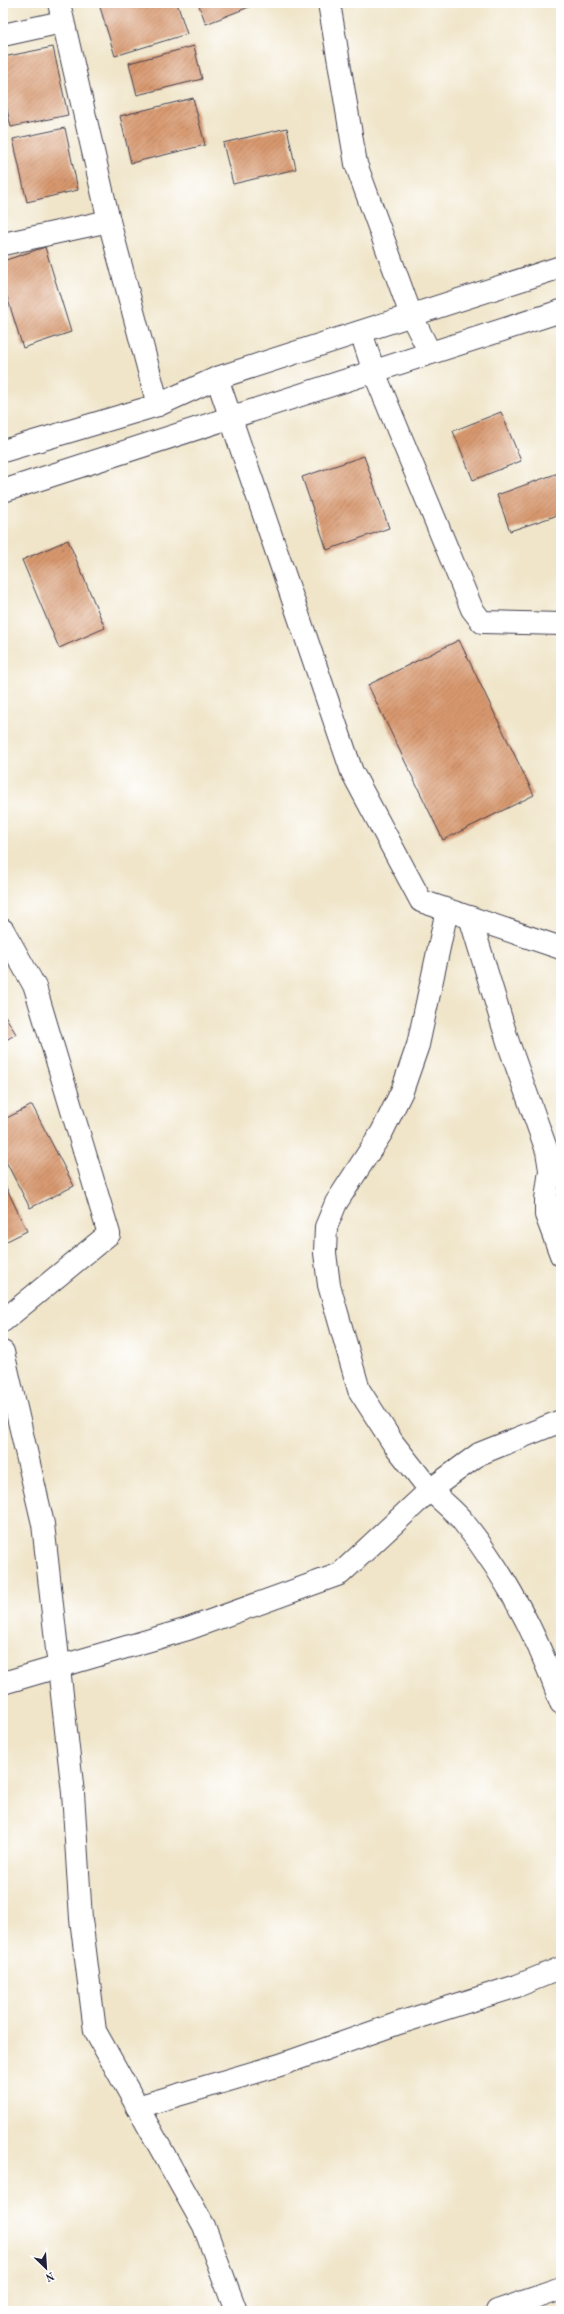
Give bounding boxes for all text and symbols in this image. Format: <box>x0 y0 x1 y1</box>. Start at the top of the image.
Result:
north arrow <box>26 2248 66 2288</box>
text: N <box>43 2269 56 2283</box>

